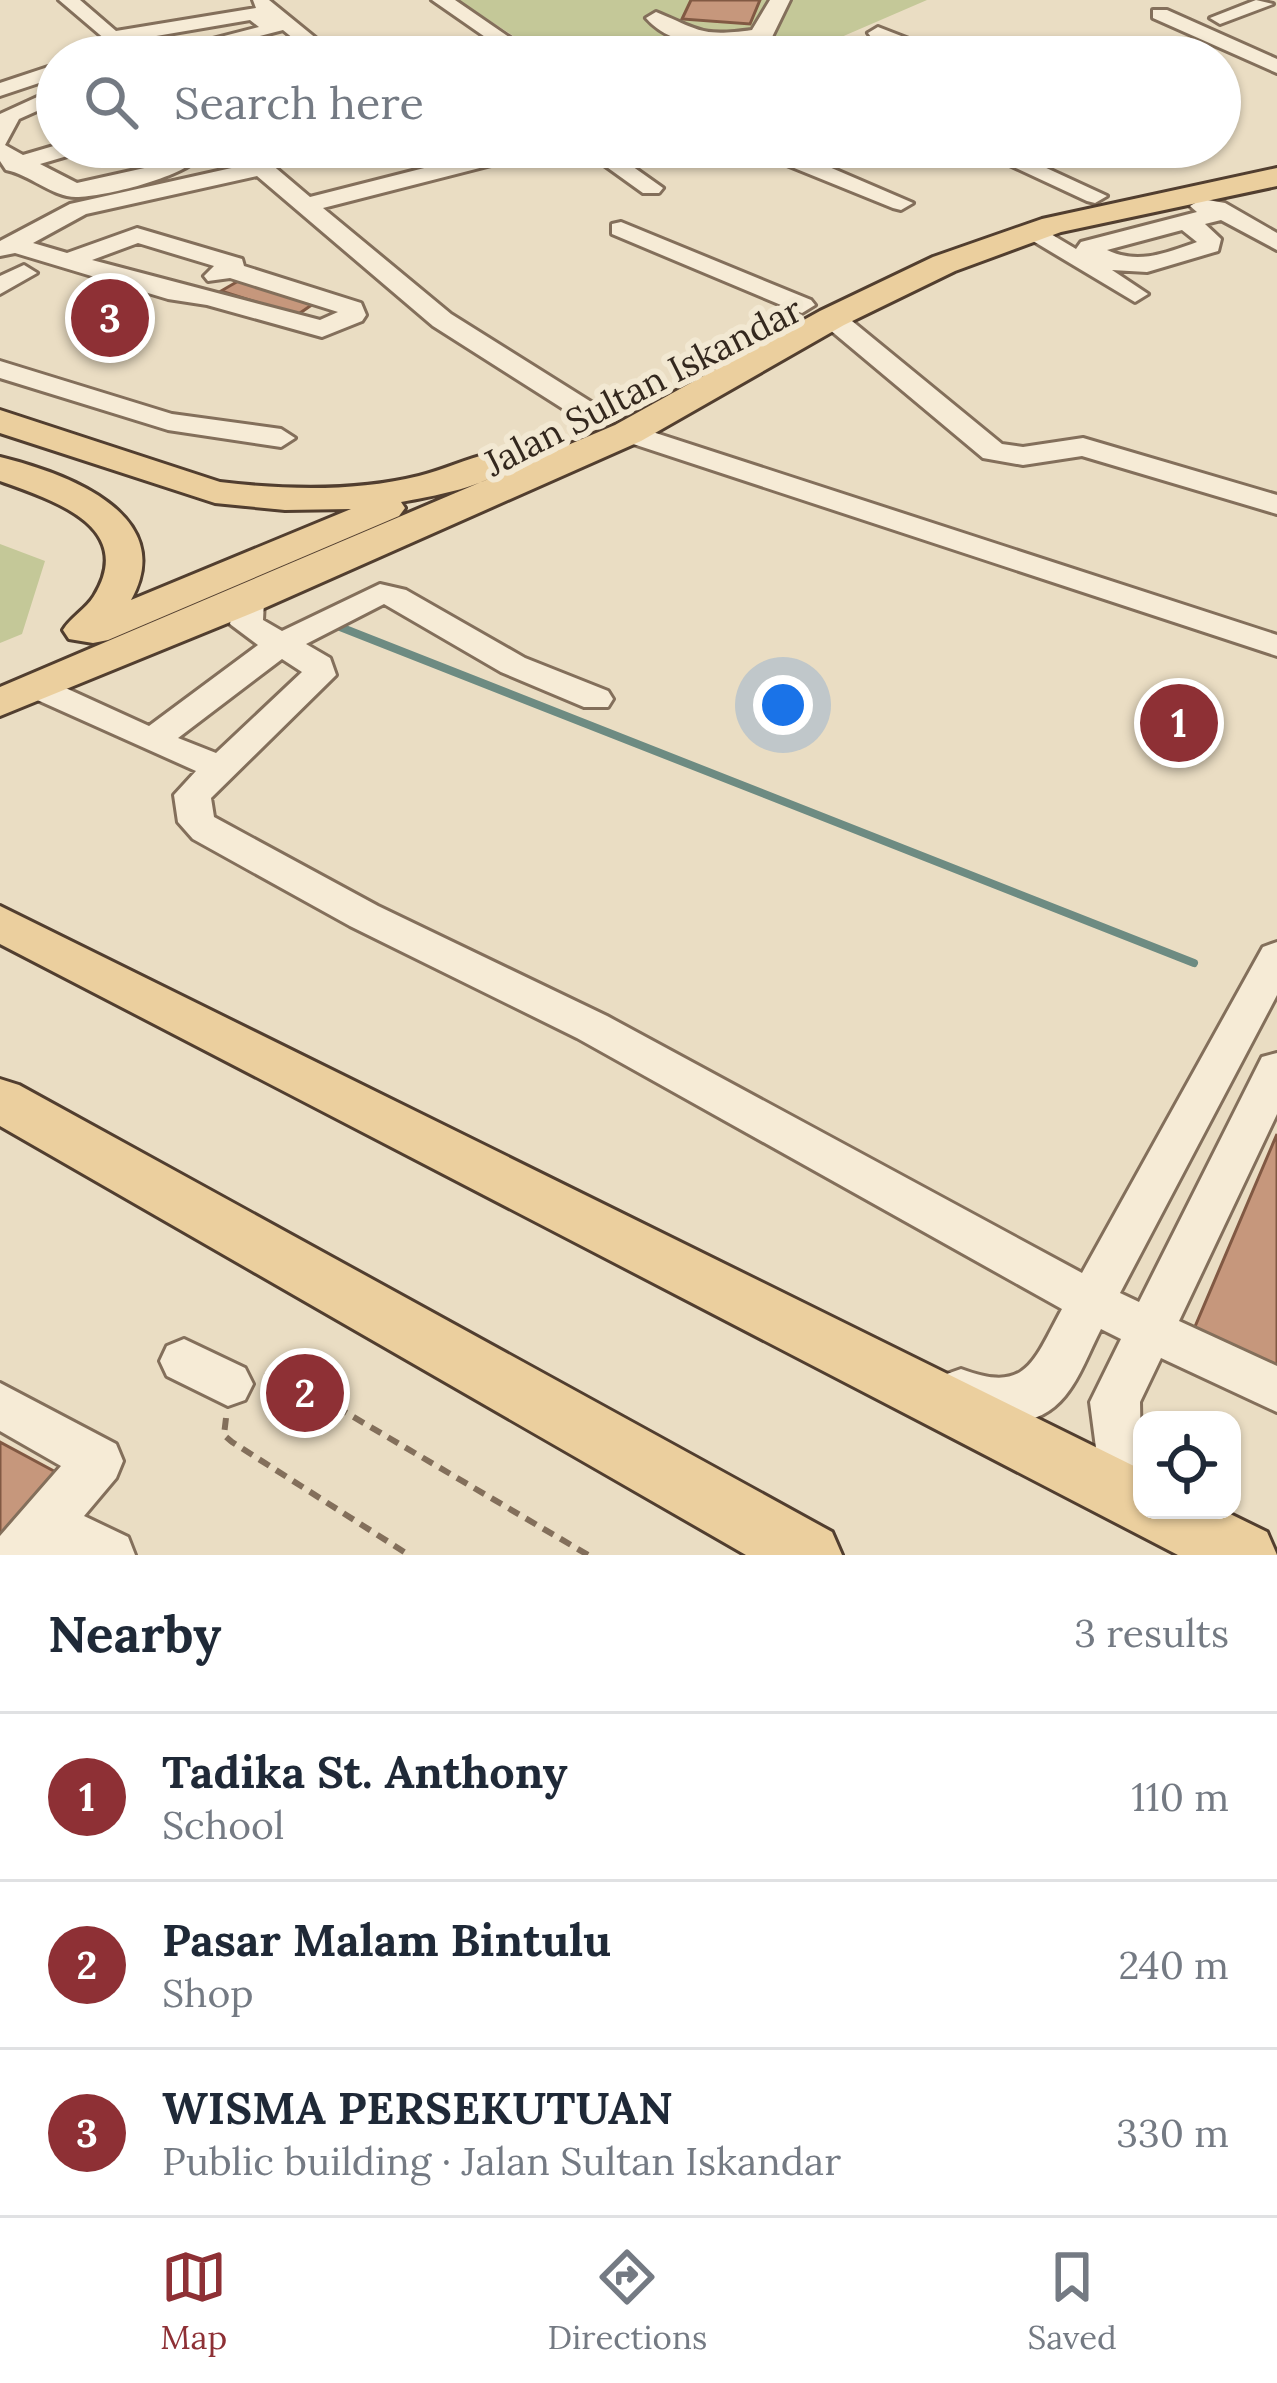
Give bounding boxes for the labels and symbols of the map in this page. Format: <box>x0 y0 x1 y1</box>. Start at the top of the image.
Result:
pin: 3 <box>71 273 149 363</box>
street label: Jalan Sultan Iskandar <box>476 286 810 486</box>
your location <box>753 675 813 735</box>
pin: 1 <box>1140 678 1218 768</box>
pin: 2 <box>266 1348 344 1438</box>

